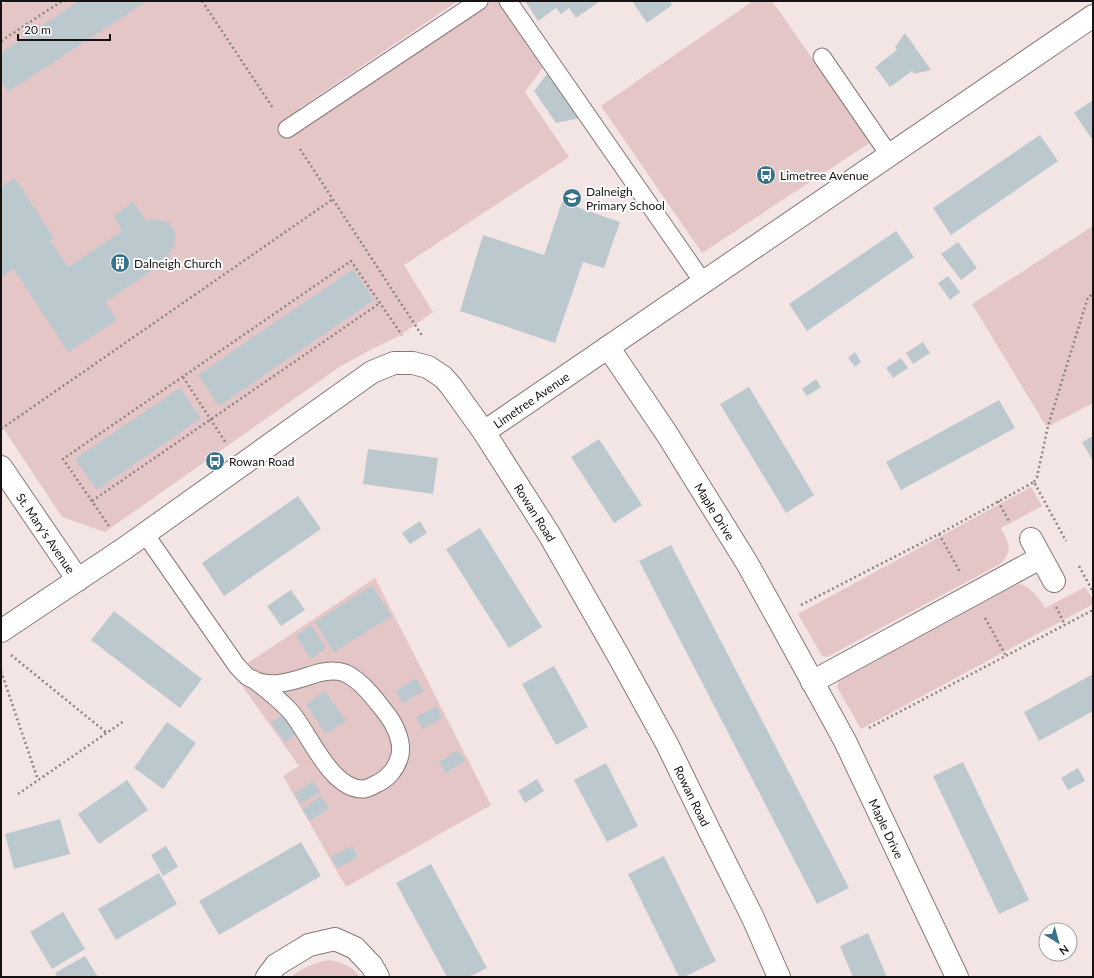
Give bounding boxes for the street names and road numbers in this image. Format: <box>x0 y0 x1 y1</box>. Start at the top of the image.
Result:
street label: Limetree Avenue <box>490 369 572 431</box>
street label: Maple Drive <box>692 480 738 543</box>
street label: Rowan Road <box>511 481 559 544</box>
street label: St. Mary's Avenue <box>13 490 79 576</box>
street label: Rowan Road <box>671 763 713 829</box>
street label: Maple Drive <box>866 796 907 861</box>

